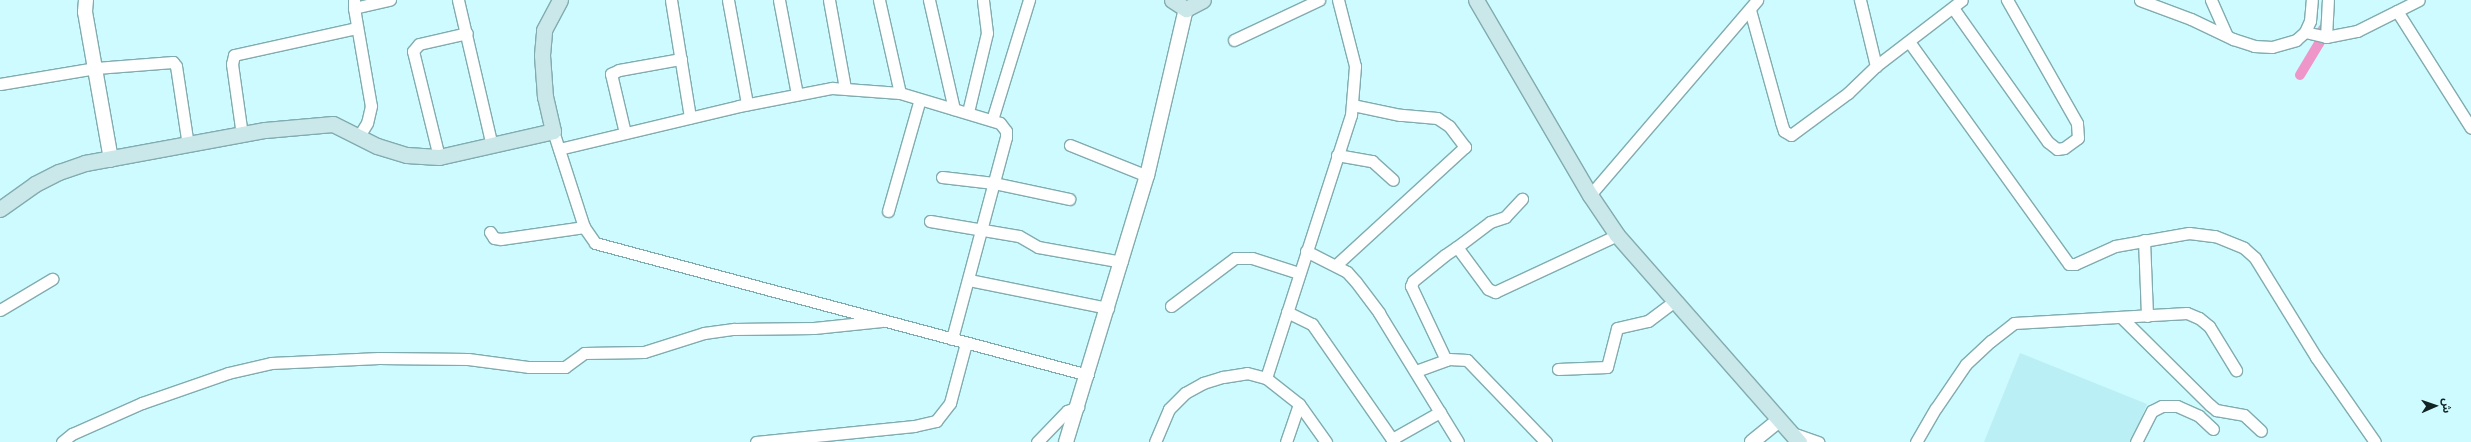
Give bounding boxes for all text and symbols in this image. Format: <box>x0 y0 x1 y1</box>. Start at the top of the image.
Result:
north arrow <box>2415 386 2455 426</box>
text: ش <box>2440 398 2454 413</box>

